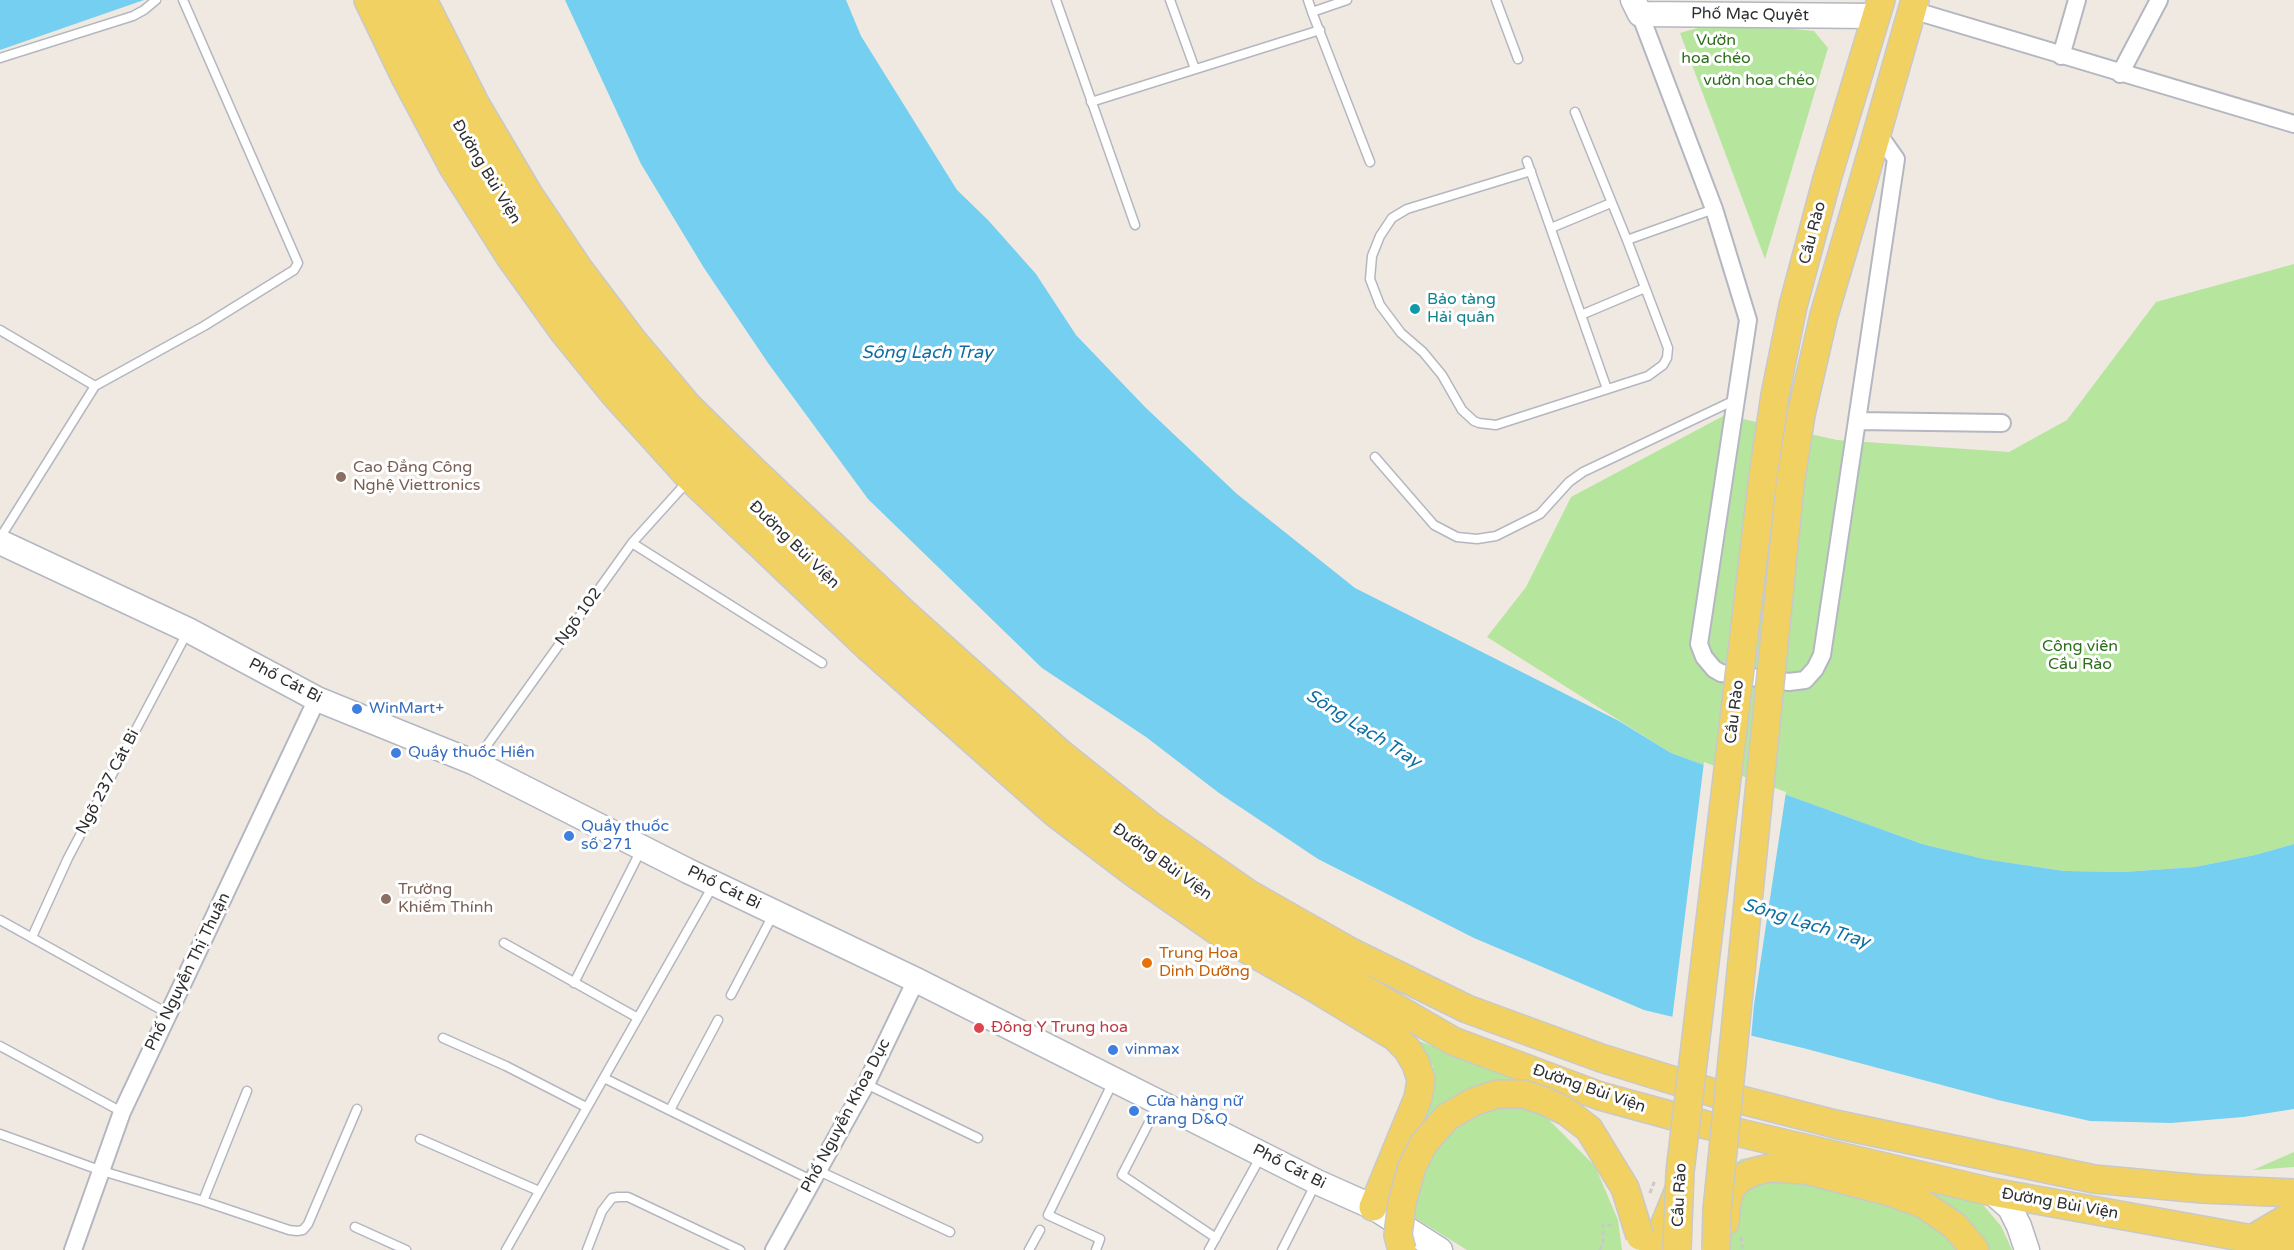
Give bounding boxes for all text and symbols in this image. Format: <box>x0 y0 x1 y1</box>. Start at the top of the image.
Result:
street label: Phố Mạc Quyêt <box>1691 4 1809 26</box>
park label: Vườn hoa chéo <box>1681 31 1751 69</box>
park label: vườn hoa chéo <box>1703 71 1815 91</box>
street label: Đường Bùi Viện <box>447 116 525 228</box>
street label: Cầu Rào <box>1795 200 1831 266</box>
place label: Bảo tàng Hải quân <box>1427 290 1496 328</box>
marker: Bảo tàng Hải quân <box>1408 302 1422 316</box>
water label: Sông Lạch Tray <box>861 342 993 364</box>
place label: Cao Đẳng Công Nghệ Viettronics <box>353 458 480 496</box>
marker: Cao Đẳng Công Nghệ Viettronics <box>334 470 348 484</box>
street label: Đường Bùi Viện <box>745 497 843 593</box>
street label: Ngõ 102 <box>552 584 606 650</box>
park label: Công viên Cầu Rào <box>2042 637 2118 675</box>
street label: Phố Cát Bi <box>245 654 325 708</box>
street label: Cầu Rào <box>1722 679 1748 745</box>
water label: Sông Lạch Tray <box>1302 685 1424 773</box>
place label: WinMart+ <box>369 699 444 719</box>
marker: WinMart+ <box>350 702 364 716</box>
street label: Ngõ 237 Cát Bi <box>72 726 144 838</box>
place label: Quầy thuốc Hiền <box>408 743 535 763</box>
marker: Quầy thuốc Hiền <box>389 746 403 760</box>
place label: Quầy thuốc số 271 <box>581 817 669 855</box>
street label: Đường Bùi Viện <box>1109 819 1215 905</box>
marker: Quầy thuốc số 271 <box>562 829 576 843</box>
street label: Phố Cát Bi <box>684 862 764 914</box>
place label: Trường Khiếm Thính <box>398 880 493 918</box>
street label: Phố Nguyễn Thị Thuận <box>141 890 235 1054</box>
marker: Trường Khiếm Thính <box>379 892 393 906</box>
water label: Sông Lạch Tray <box>1740 894 1872 954</box>
place label: Trung Hoa Dinh Dưỡng <box>1159 944 1250 982</box>
marker: Trung Hoa Dinh Dưỡng <box>1140 956 1154 970</box>
place label: Đông Y Trung hoa <box>991 1018 1128 1038</box>
marker: Đông Y Trung hoa <box>972 1021 986 1035</box>
street label: Phố Nguyễn Khoa Dục <box>797 1036 895 1196</box>
place label: vinmax <box>1125 1040 1180 1060</box>
marker: vinmax <box>1106 1043 1120 1057</box>
street label: Đường Bùi Viện <box>1530 1061 1648 1117</box>
place label: Cửa hàng nữ trang D&Q <box>1146 1092 1242 1130</box>
marker: Cửa hàng nữ trang D&Q <box>1127 1104 1141 1118</box>
street label: Phố Cát Bi <box>1249 1140 1329 1194</box>
street label: Cầu Rào <box>1669 1163 1691 1227</box>
street label: Đường Bùi Viện <box>2000 1184 2120 1224</box>

